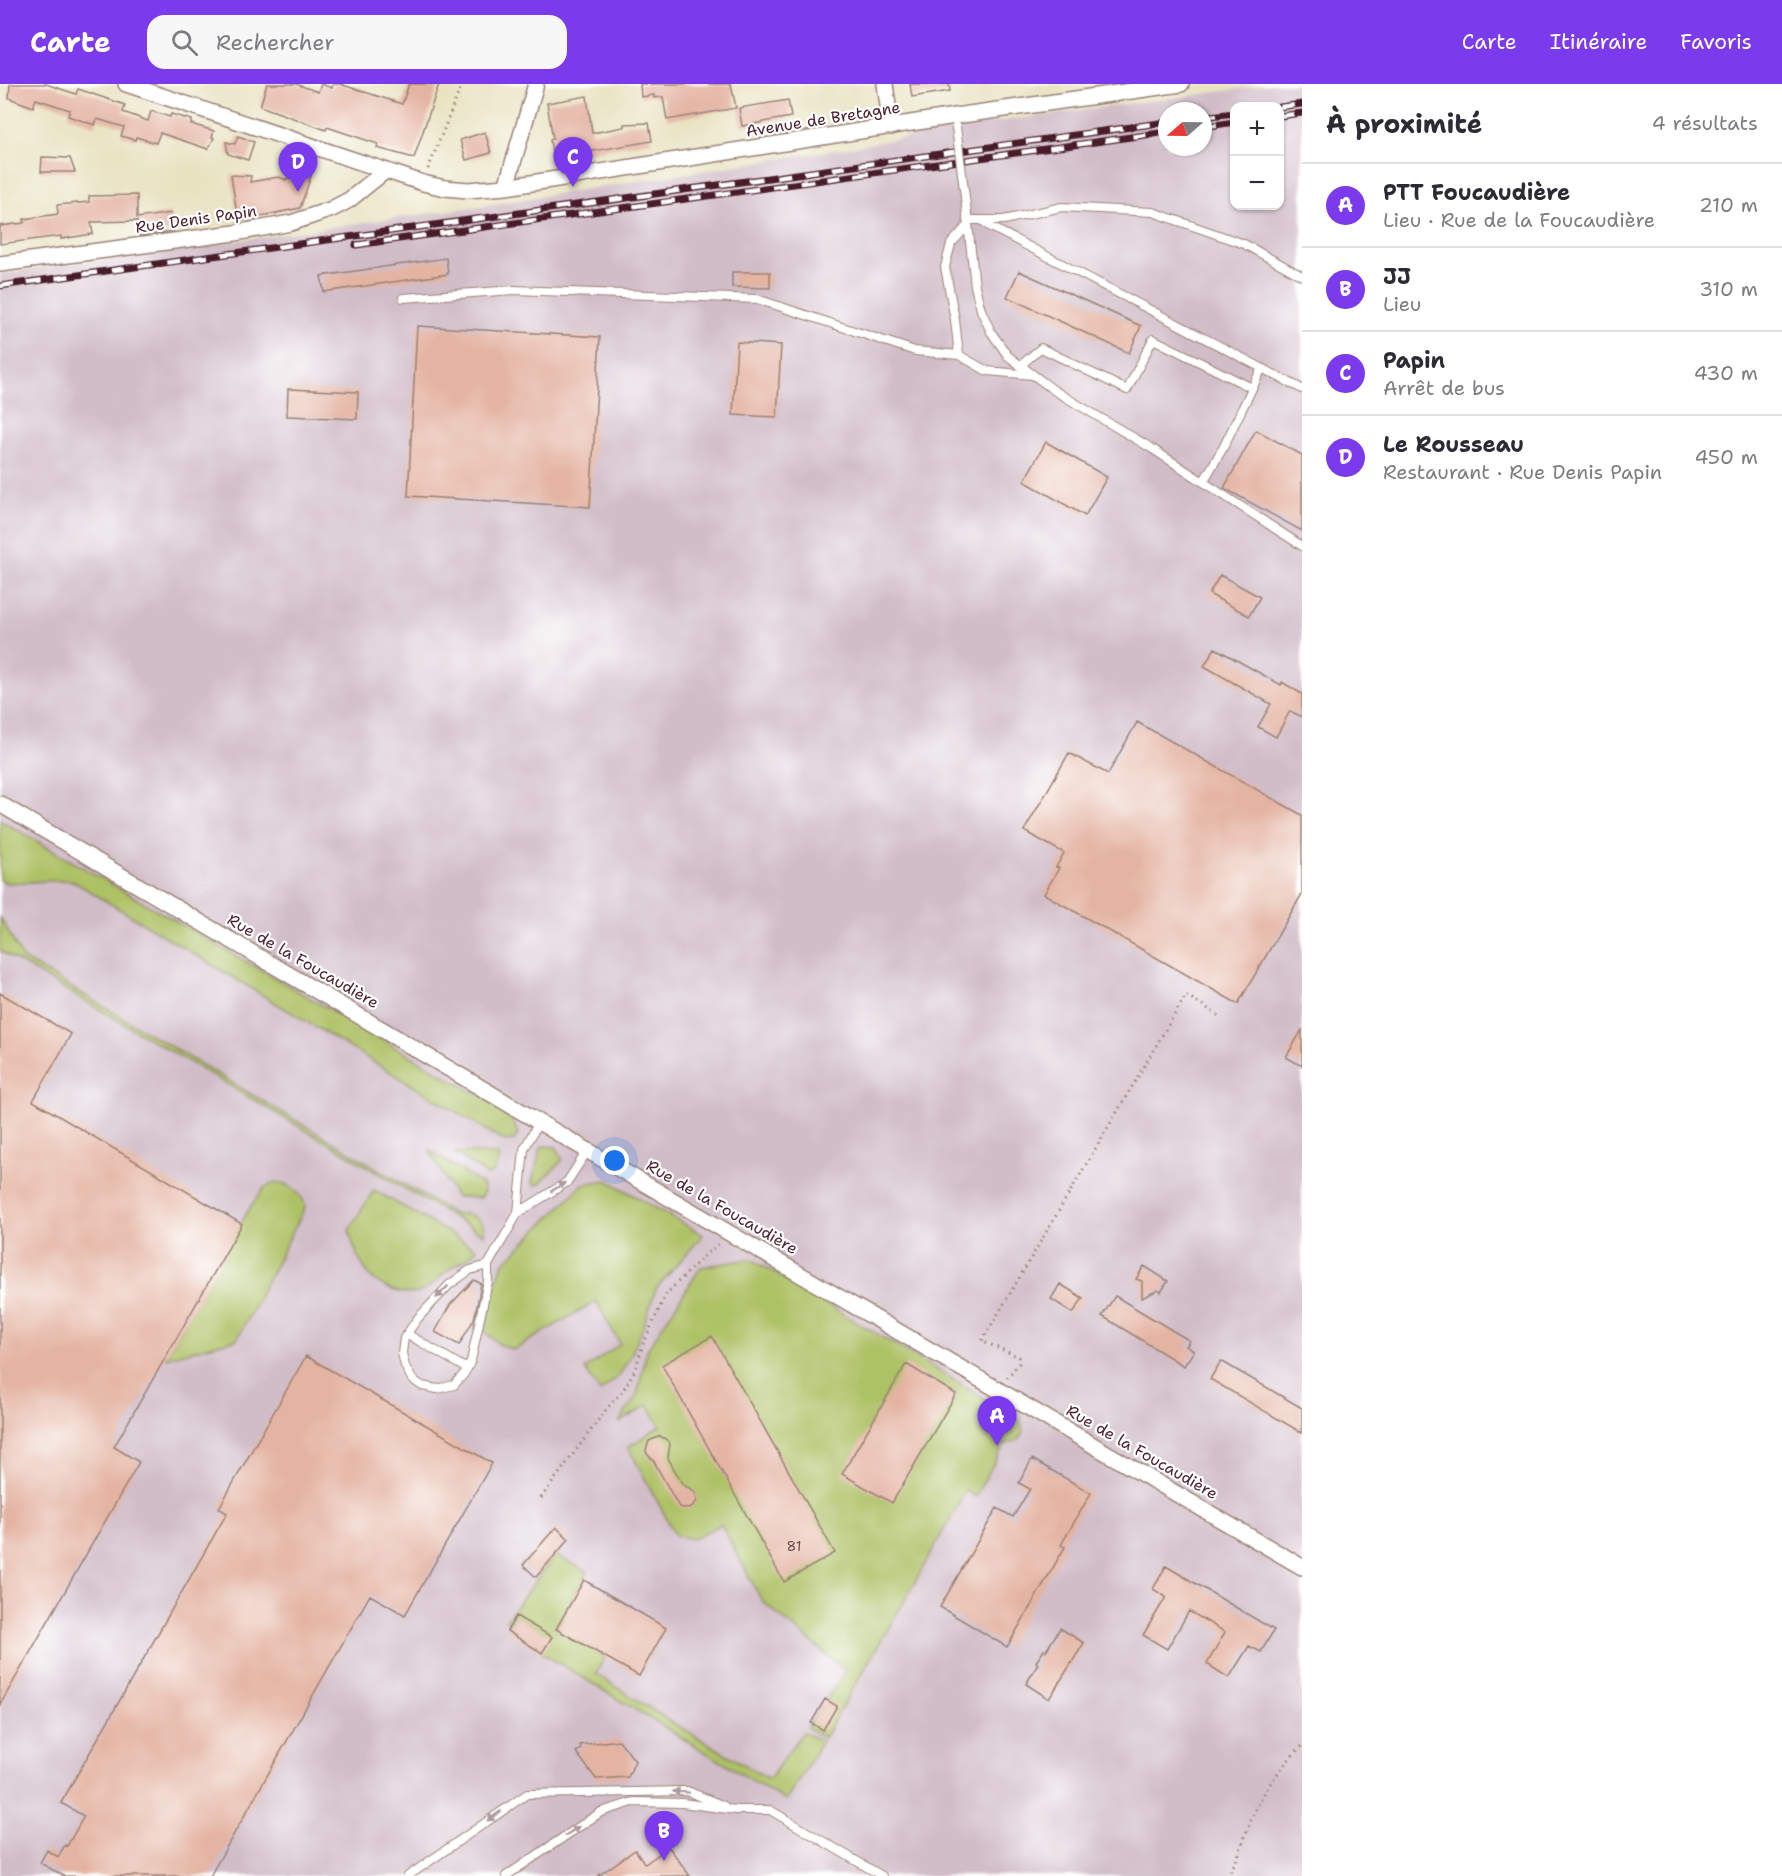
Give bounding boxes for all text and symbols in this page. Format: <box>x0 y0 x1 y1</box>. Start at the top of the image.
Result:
search box <box>147 15 567 69</box>
text: Carte <box>30 23 111 61</box>
icon: search <box>168 26 201 59</box>
text: Rechercher <box>216 28 335 57</box>
text: Carte <box>1462 28 1517 56</box>
text: Itinéraire <box>1550 28 1647 56</box>
text: Favoris <box>1680 28 1752 56</box>
street label: Avenue de Bretagne <box>744 96 902 142</box>
north arrow <box>1158 102 1212 156</box>
map controls <box>1230 102 1284 210</box>
button: + <box>1230 102 1284 156</box>
text: À proximité <box>1326 106 1482 141</box>
text: 4 résultats <box>1652 110 1758 136</box>
pin: C <box>554 138 592 187</box>
pin: D <box>278 142 318 192</box>
button: − <box>1230 156 1284 210</box>
text: PTT Foucaudière <box>1383 178 1570 207</box>
text: A <box>1338 192 1353 218</box>
text: 210 m <box>1699 192 1758 218</box>
street label: Rue Denis Papin <box>134 200 258 238</box>
text: Lieu · Rue de la Foucaudière <box>1383 207 1655 233</box>
text: JJ <box>1383 262 1411 291</box>
text: B <box>1339 276 1352 302</box>
text: 310 m <box>1699 276 1758 302</box>
text: Lieu <box>1383 291 1421 317</box>
text: Papin <box>1383 346 1445 375</box>
text: C <box>1339 360 1352 386</box>
text: 430 m <box>1694 360 1758 386</box>
text: Arrêt de bus <box>1383 375 1505 401</box>
text: Le Rousseau <box>1383 430 1524 459</box>
text: D <box>1338 444 1353 470</box>
text: 450 m <box>1694 444 1758 470</box>
text: Restaurant · Rue Denis Papin <box>1383 459 1662 485</box>
street label: Rue de la Foucaudière <box>223 909 383 1013</box>
your location <box>600 1146 629 1175</box>
street label: Rue de la Foucaudière <box>642 1155 802 1259</box>
one-way arrow <box>550 1182 566 1193</box>
one-way arrow <box>436 1285 450 1299</box>
pin: A <box>978 1396 1016 1446</box>
street label: Rue de la Foucaudière <box>1062 1400 1222 1504</box>
house number: 81 <box>786 1537 802 1555</box>
one-way arrow <box>672 1788 691 1797</box>
one-way arrow <box>486 1810 502 1822</box>
pin: B <box>644 1812 684 1861</box>
one-way arrow <box>564 1826 580 1837</box>

